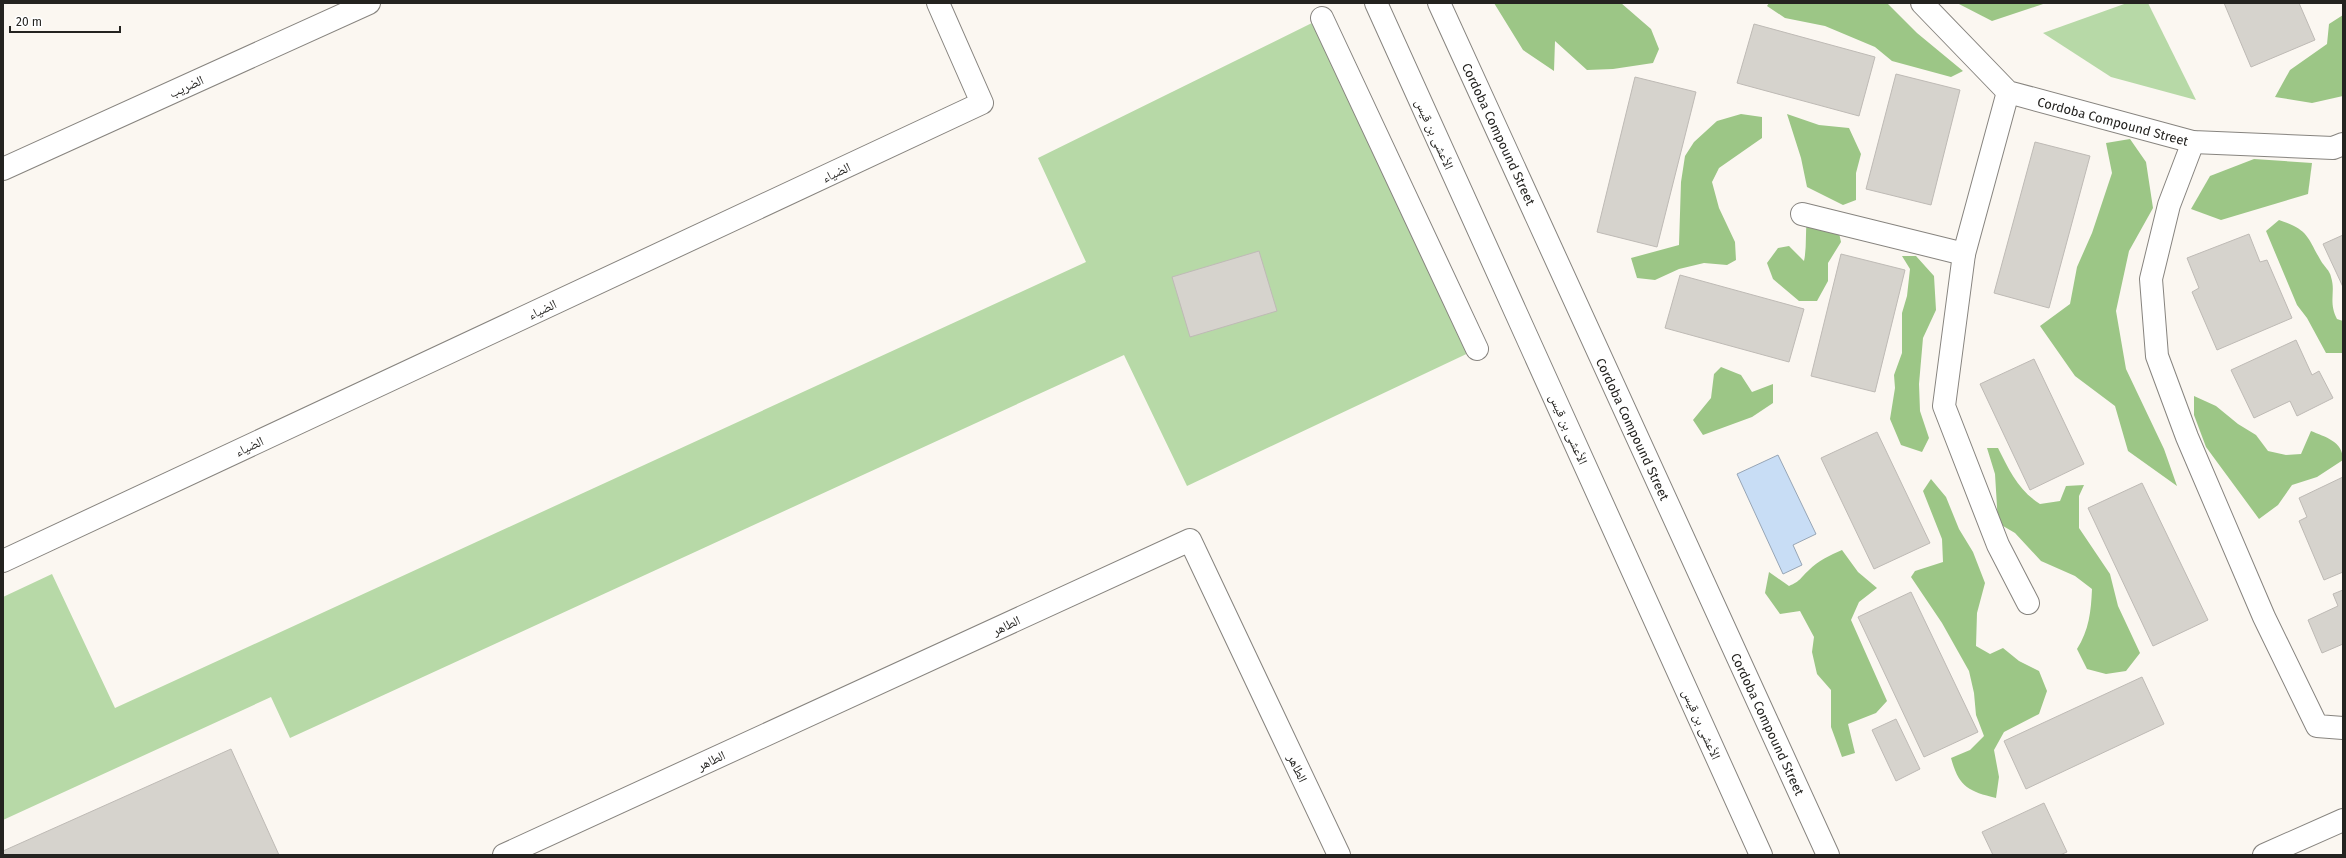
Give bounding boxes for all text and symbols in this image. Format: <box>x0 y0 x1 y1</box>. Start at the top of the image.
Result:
scale bar <box>10 8 120 34</box>
text: 20 m <box>16 15 42 29</box>
street label: Cordoba Compound Street <box>1459 61 1538 208</box>
street label: الضريب <box>167 72 206 102</box>
street label: Cordoba Compound Street <box>2036 94 2190 149</box>
street label: الأعشى بن قيس <box>1411 97 1457 172</box>
street label: الضياء <box>820 159 853 186</box>
street label: الضياء <box>526 296 559 323</box>
street label: Cordoba Compound Street <box>1593 356 1672 503</box>
street label: الأعشى بن قيس <box>1545 392 1591 467</box>
street label: الضياء <box>233 433 266 460</box>
street label: الطاهر <box>989 612 1023 640</box>
street label: Cordoba Compound Street <box>1728 651 1807 798</box>
street label: الأعشى بن قيس <box>1678 687 1724 762</box>
street label: الطاهر <box>694 747 728 775</box>
street label: الطاهر <box>1283 751 1311 785</box>

